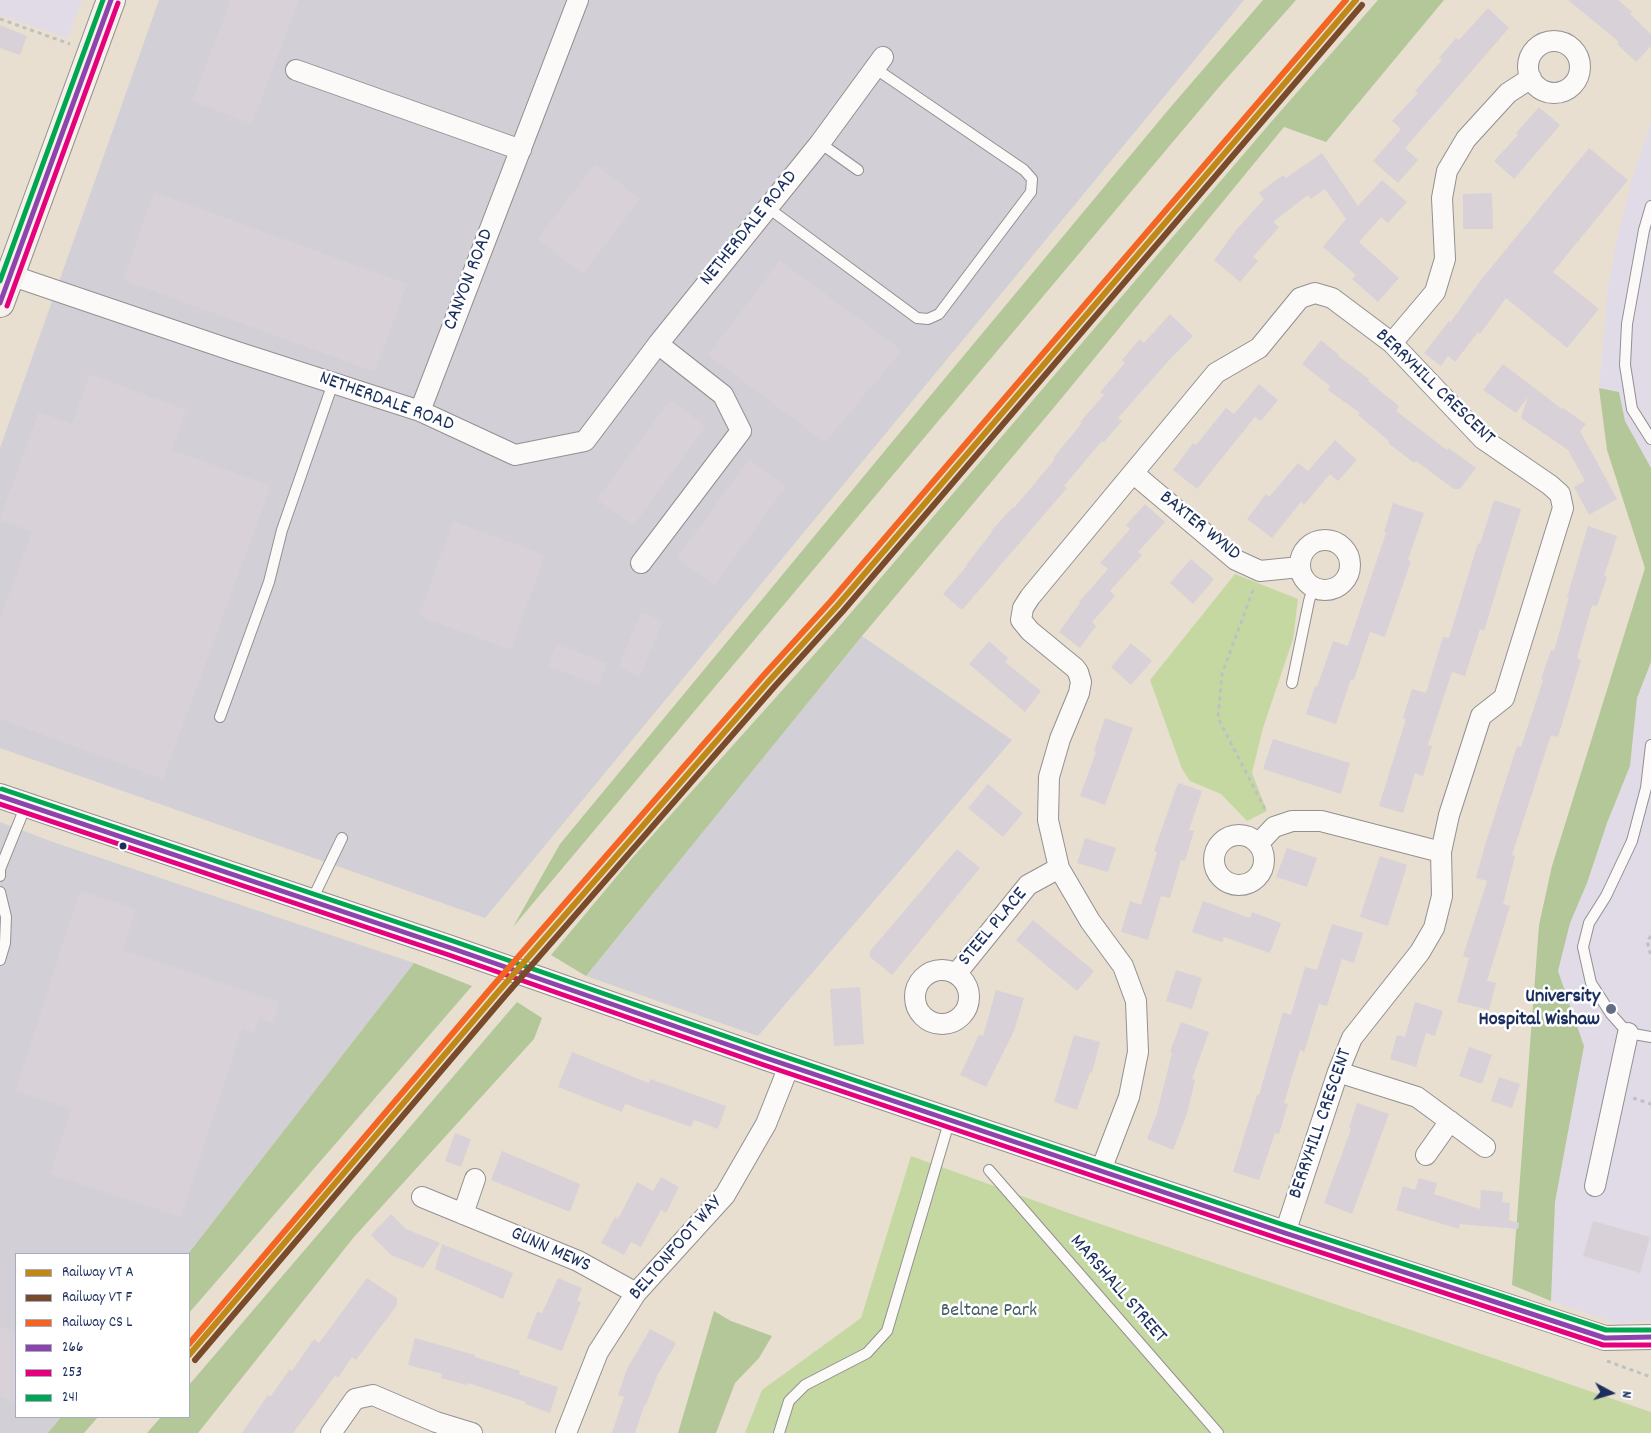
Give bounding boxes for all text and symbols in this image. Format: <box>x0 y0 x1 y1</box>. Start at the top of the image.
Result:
street label: NETHERDALE ROAD <box>696 166 804 292</box>
street label: CANYON ROAD <box>440 226 500 334</box>
street label: BERRYHILL CRESCENT <box>1369 325 1499 451</box>
street label: NETHERDALE ROAD <box>315 368 457 438</box>
street label: BAXTER WYND <box>1153 487 1245 567</box>
unlabelled marker <box>118 841 128 851</box>
street label: STEEL PLACE <box>954 884 1034 972</box>
place label: University Hospital Wishaw <box>1478 986 1600 1033</box>
marker: University Hospital Wishaw <box>1604 1002 1618 1016</box>
street label: BERRYHILL CRESCENT <box>1285 1046 1359 1202</box>
street label: BELTONFOOT WAY <box>625 1192 729 1306</box>
street label: GUNN MEWS <box>506 1223 594 1279</box>
street label: MARSHALL STREET <box>1063 1231 1171 1349</box>
legend <box>15 1253 190 1418</box>
text: Railway VT A <box>62 1262 134 1284</box>
text: Railway VT F <box>62 1287 132 1309</box>
park label: Beltane Park <box>941 1300 1037 1324</box>
text: Railway CS L <box>62 1312 132 1334</box>
text: 266 <box>62 1337 83 1359</box>
text: 253 <box>62 1362 82 1384</box>
north arrow <box>1586 1368 1636 1418</box>
text: 241 <box>62 1387 78 1409</box>
text: N <box>1616 1390 1636 1399</box>

